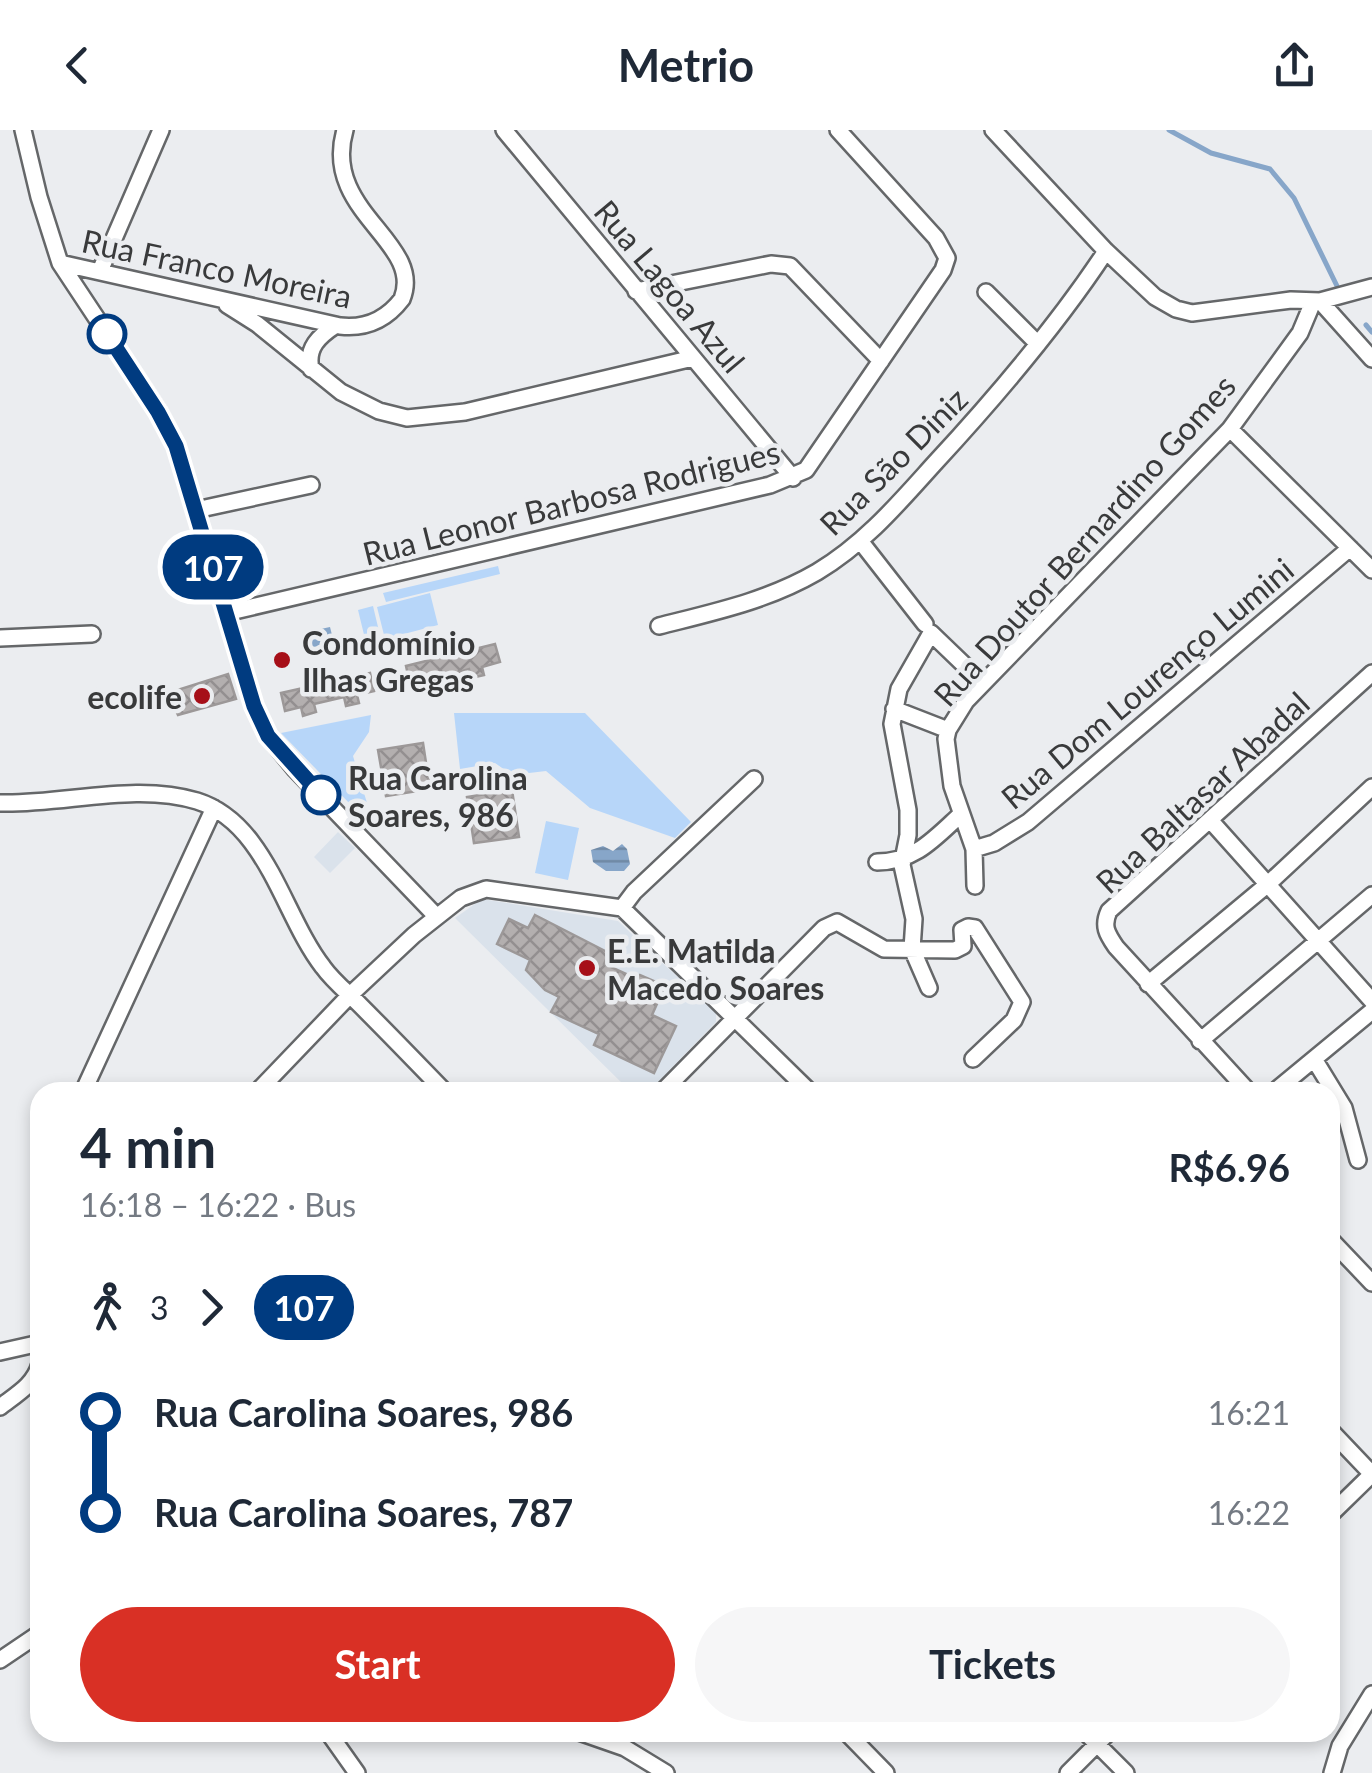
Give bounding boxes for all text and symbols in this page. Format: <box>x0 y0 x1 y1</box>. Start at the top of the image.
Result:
icon: back <box>50 38 105 93</box>
text: Metrio <box>618 38 754 92</box>
icon: share <box>1267 38 1322 93</box>
street label: Rua Lagoa Azul <box>587 192 753 380</box>
street label: Rua Franco Moreira <box>79 220 355 316</box>
unlabelled marker <box>88 315 126 353</box>
street label: Rua Doutor Bernardino Gomes <box>925 366 1243 714</box>
street label: Rua São Diniz <box>811 379 975 543</box>
street label: Rua Leonor Barbosa Rodrigues <box>358 431 784 573</box>
line badge: 107 <box>156 534 270 600</box>
text: 107 <box>183 546 243 588</box>
street label: Rua Dom Lourenço Lumini <box>993 549 1301 817</box>
place label: Condomínio Ilhas Gregas <box>302 623 475 699</box>
marker: Condomínio Ilhas Gregas <box>271 649 293 671</box>
place label: ecolife <box>87 677 182 716</box>
street label: Rua Baltasar Abadal <box>1087 683 1317 901</box>
marker: ecolife <box>191 685 213 707</box>
place label: Rua Carolina Soares, 986 <box>348 758 528 834</box>
marker: Rua Carolina Soares, 986 <box>302 776 340 814</box>
place label: E.E. Matilda Macedo Soares <box>607 931 824 1007</box>
marker: E.E. Matilda Macedo Soares <box>576 957 598 979</box>
text: 4 min <box>80 1114 216 1180</box>
text: R$6.96 <box>1168 1144 1290 1190</box>
text: 16:18 – 16:22 · Bus <box>80 1185 356 1224</box>
icon: walk <box>80 1280 135 1335</box>
icon: forward <box>184 1280 239 1335</box>
text: 107 <box>274 1286 334 1328</box>
text: 3 <box>150 1288 169 1327</box>
text: Rua Carolina Soares, 986 <box>154 1389 573 1435</box>
text: 16:21 <box>1208 1393 1290 1432</box>
text: Rua Carolina Soares, 787 <box>154 1489 573 1535</box>
text: 16:22 <box>1208 1493 1290 1532</box>
button: Start <box>80 1607 675 1722</box>
button: Tickets <box>695 1607 1290 1722</box>

